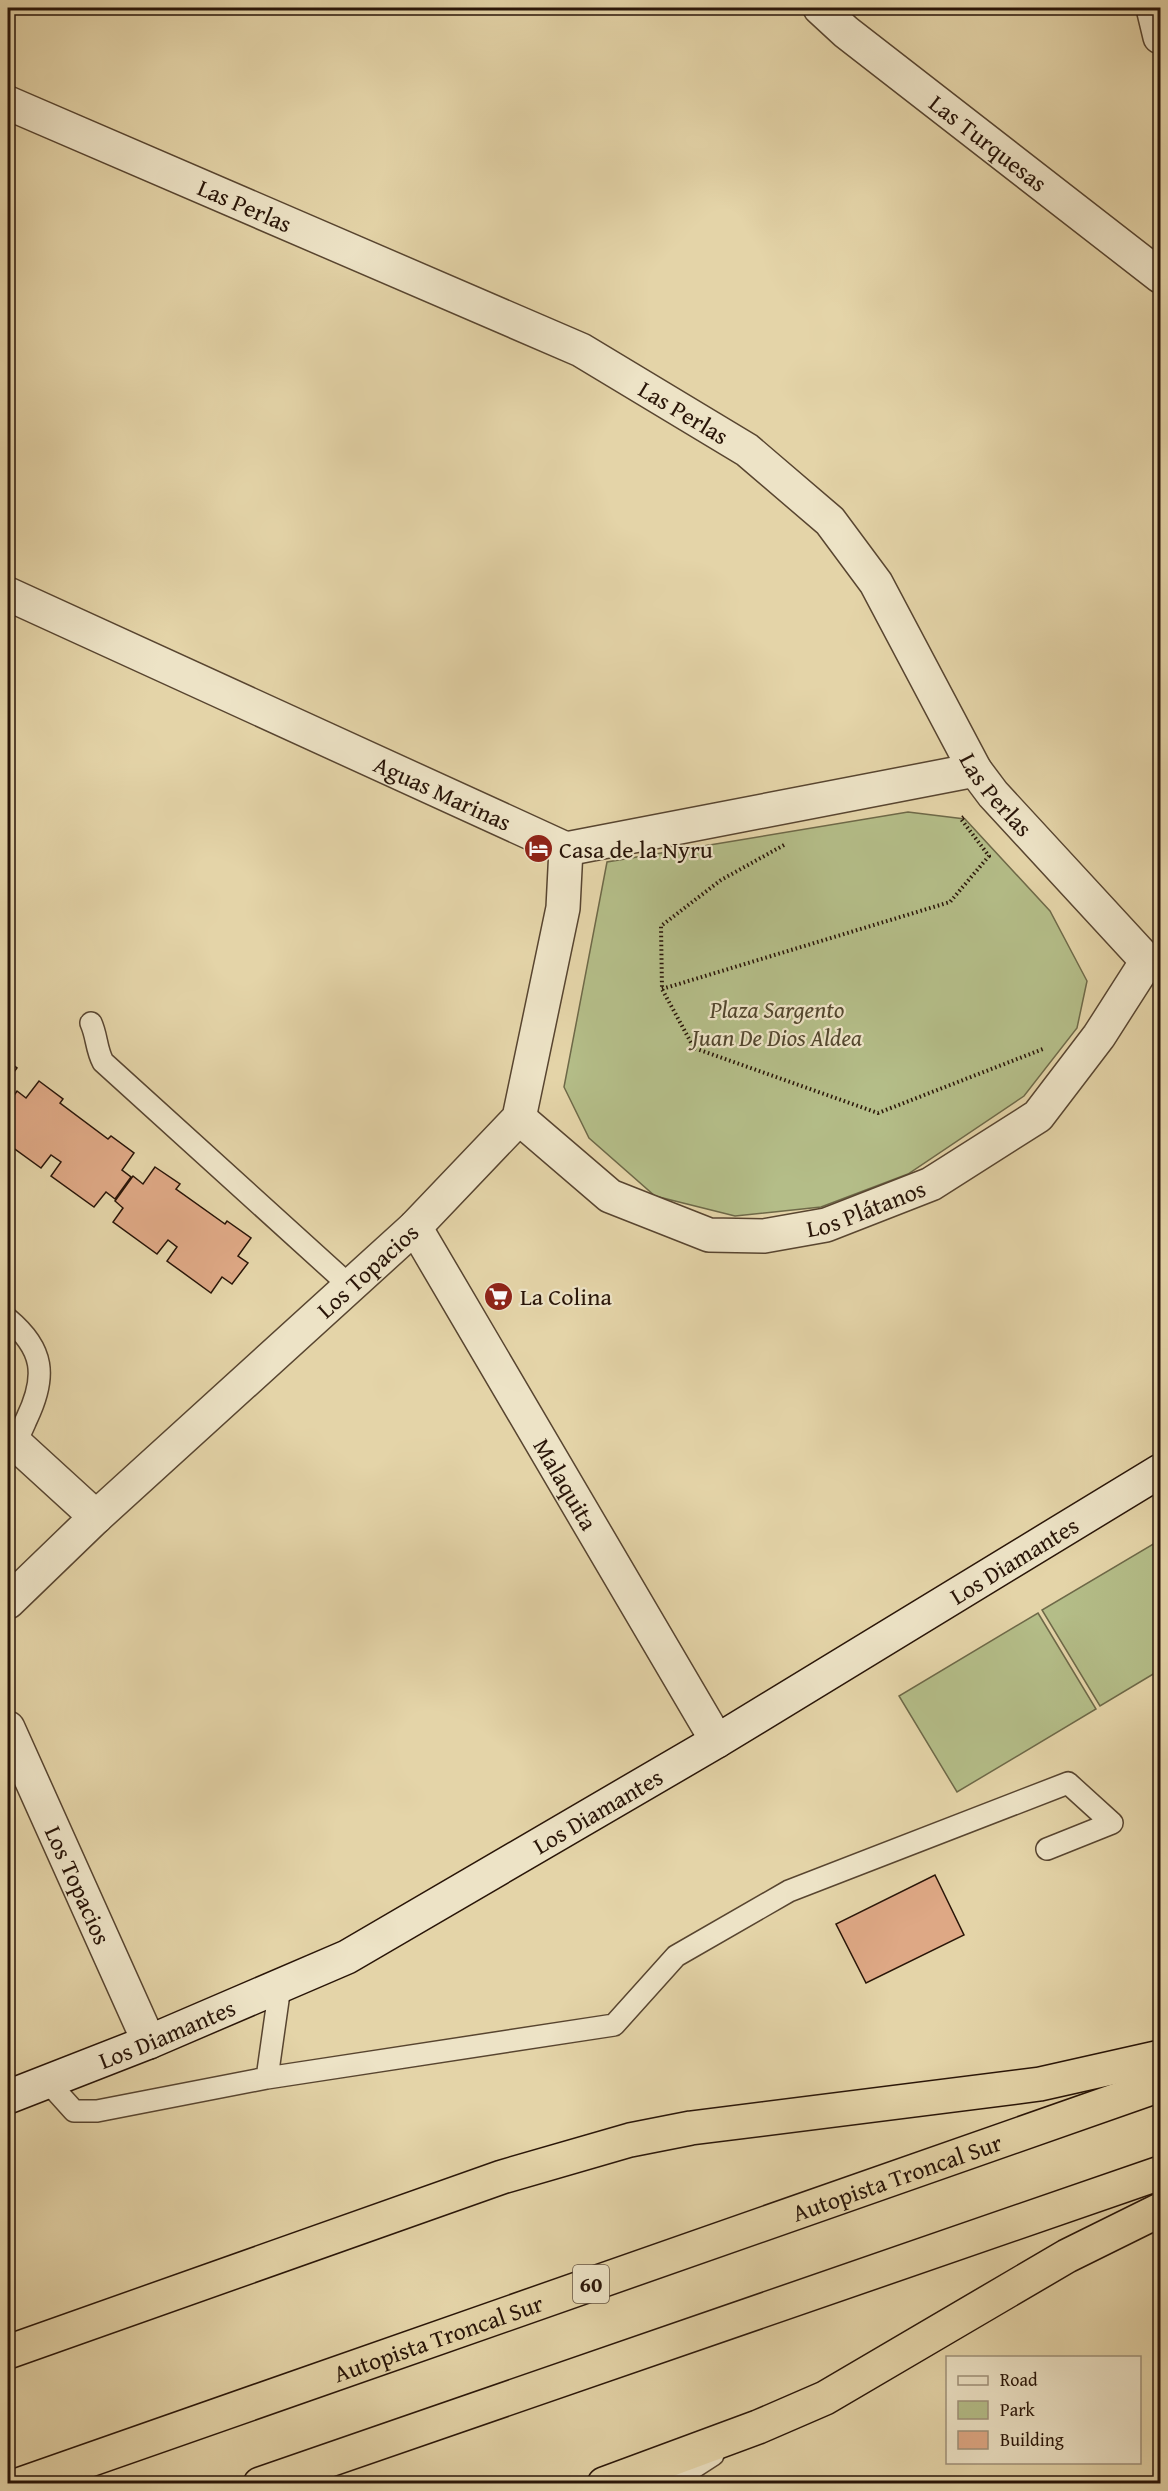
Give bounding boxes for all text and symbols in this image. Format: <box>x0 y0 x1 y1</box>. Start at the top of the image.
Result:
street label: Las Turquesas <box>922 86 1055 200</box>
street label: Las Perlas <box>192 169 298 241</box>
street label: Las Perlas <box>632 371 735 453</box>
street label: Aguas Marinas <box>368 746 517 839</box>
street label: Las Perlas <box>951 746 1041 844</box>
place label: Casa de la Nyru <box>559 832 713 867</box>
hotel icon: Casa de la Nyru <box>522 833 554 865</box>
park label: Plaza Sargento Juan De Dios Aldea <box>688 992 862 1055</box>
street label: Los Plátanos <box>804 1170 930 1246</box>
street label: Los Topacios <box>309 1215 426 1326</box>
place label: La Colina <box>520 1279 613 1314</box>
supermarket icon: La Colina <box>483 1280 515 1312</box>
street label: Malaquita <box>525 1431 607 1537</box>
street label: Los Diamantes <box>943 1507 1085 1613</box>
street label: Los Diamantes <box>526 1759 669 1862</box>
street label: Los Topacios <box>36 1820 120 1950</box>
street label: Los Diamantes <box>93 1990 241 2078</box>
street label: Autopista Troncal Sur <box>787 2124 1007 2230</box>
road number: 60 <box>573 2265 609 2303</box>
street label: Autopista Troncal Sur <box>329 2285 548 2391</box>
legend <box>946 2356 1141 2464</box>
text: Road <box>1000 2366 1038 2393</box>
text: Park <box>1000 2396 1036 2423</box>
text: Building <box>1000 2426 1064 2453</box>

